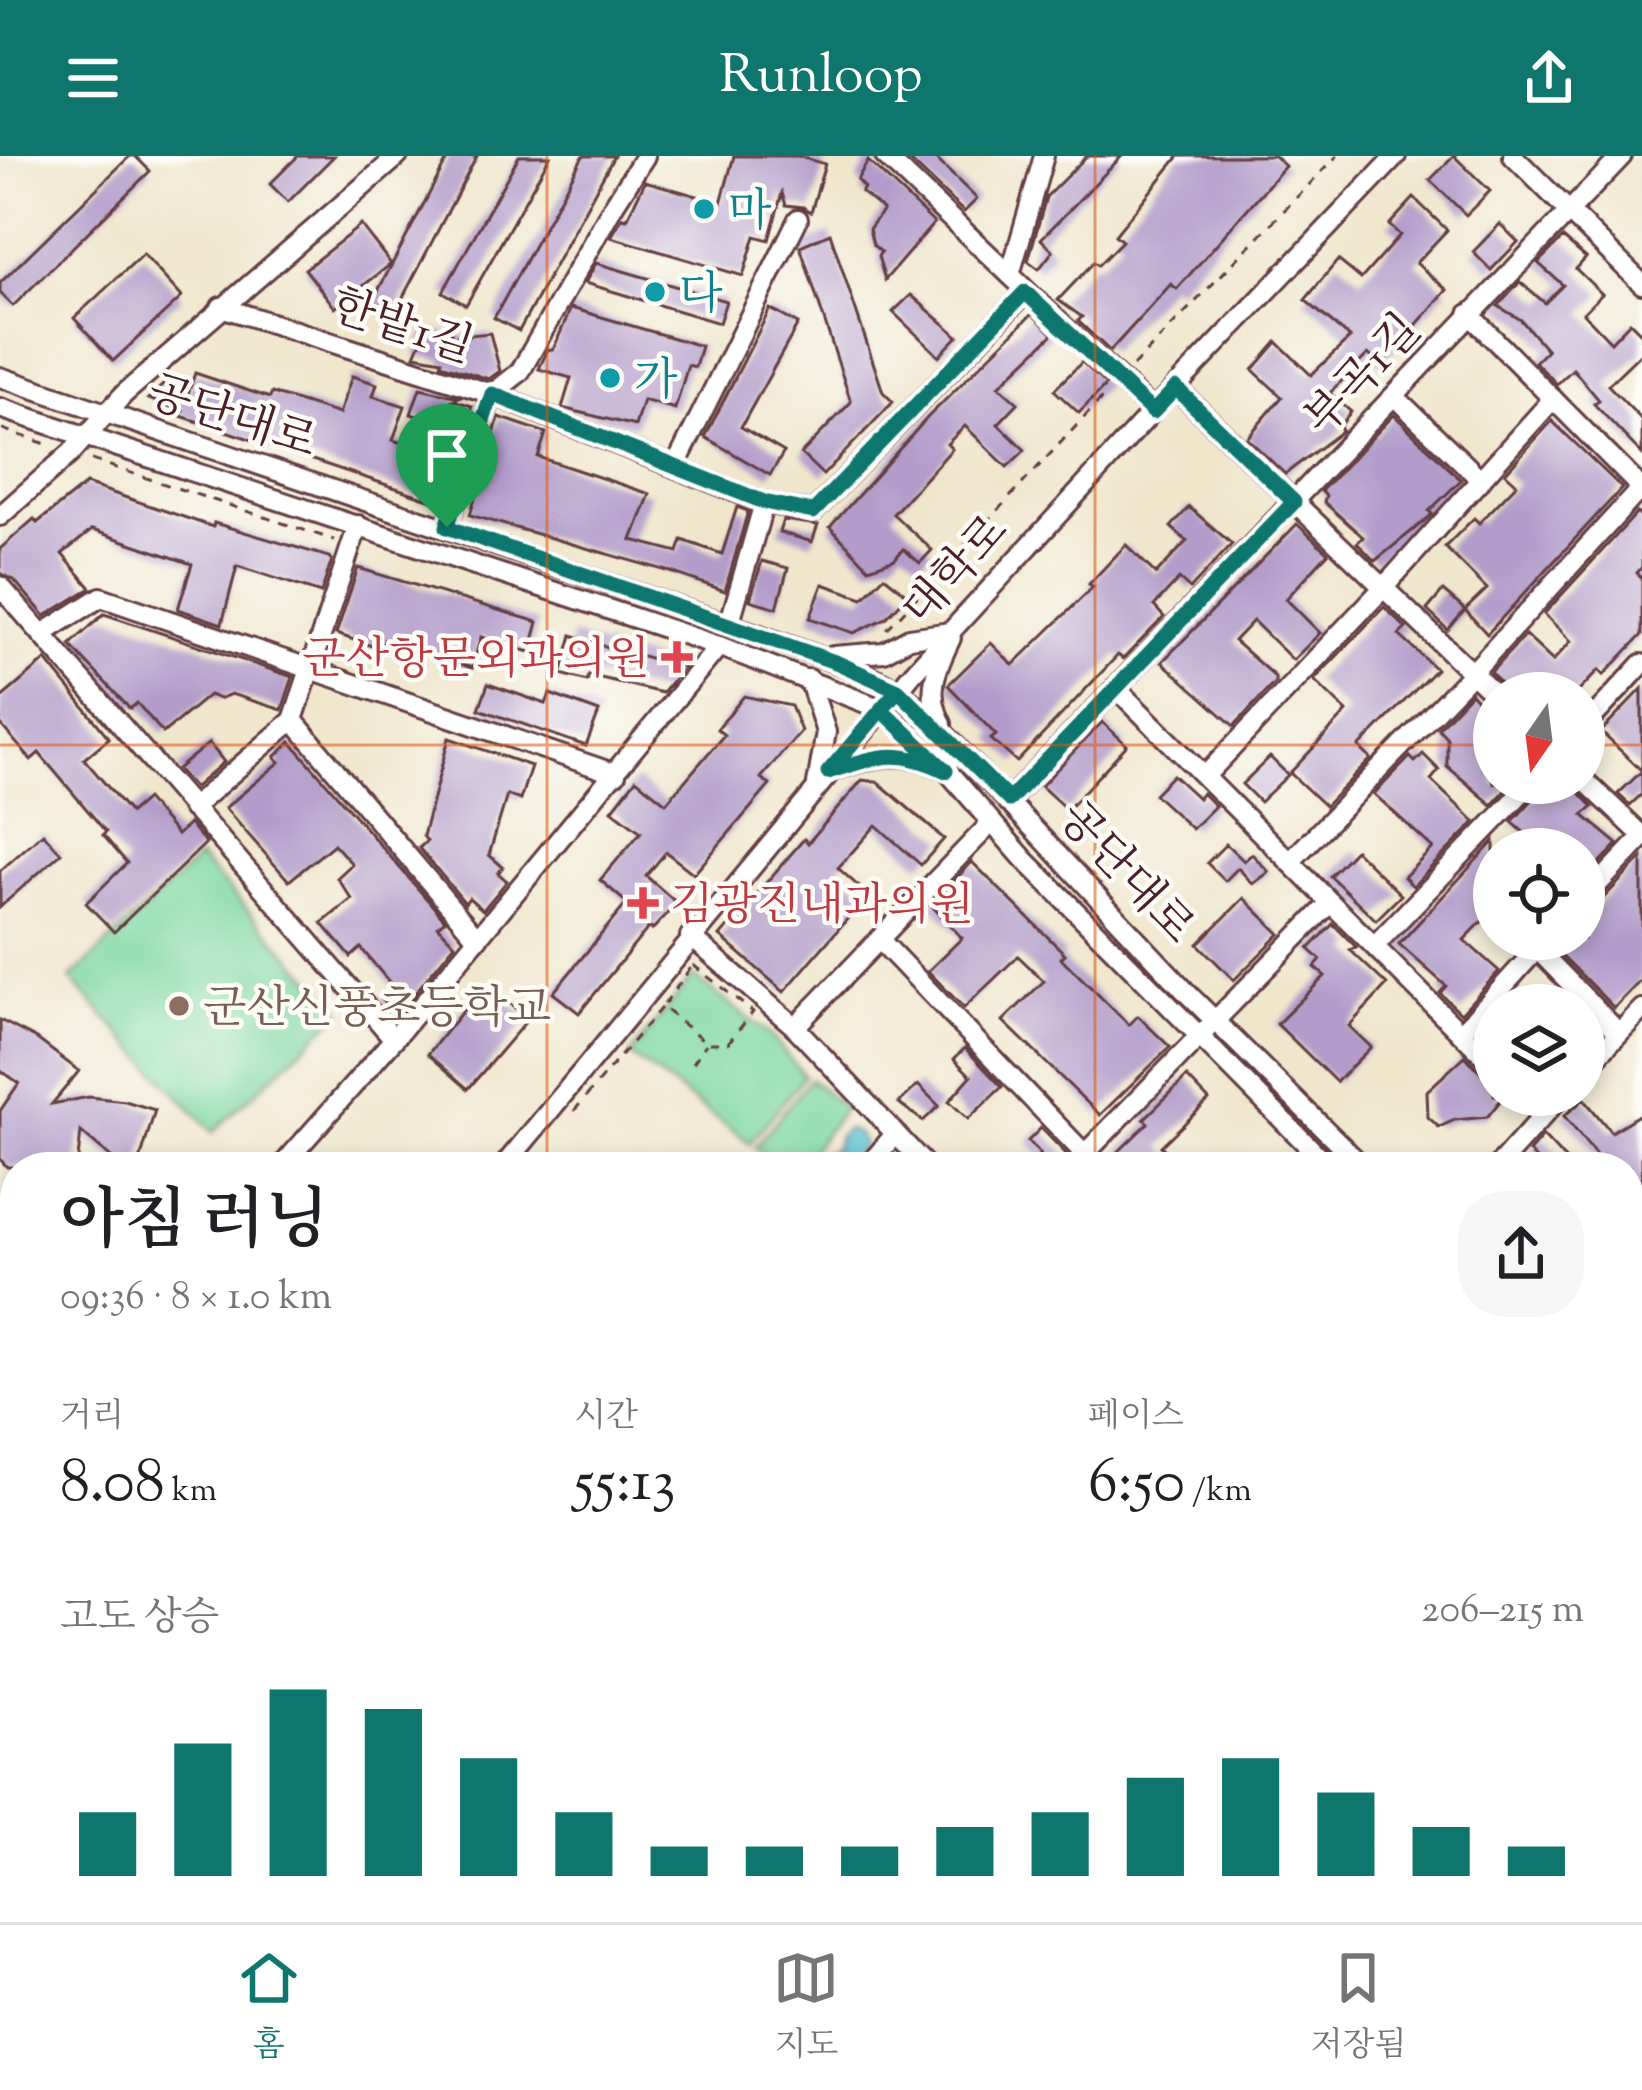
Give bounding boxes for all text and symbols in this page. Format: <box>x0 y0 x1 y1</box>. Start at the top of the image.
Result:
text: Runloop <box>719 39 923 117</box>
icon: menu <box>60 45 126 111</box>
icon: share <box>1516 45 1582 111</box>
place label: 마 <box>728 182 772 247</box>
marker: 마 <box>691 196 717 222</box>
place label: 다 <box>679 265 723 330</box>
street label: 한밭1길 <box>322 276 481 383</box>
marker: 다 <box>642 279 668 305</box>
street label: 부곡1길 <box>1292 301 1438 452</box>
place label: 가 <box>634 351 678 416</box>
street label: 공단대로 <box>139 362 324 478</box>
marker: 가 <box>597 365 623 391</box>
pin <box>396 404 498 527</box>
icon: arrive <box>414 422 480 488</box>
street label: 대학로 <box>890 502 1026 643</box>
place label: 군산항문외과의원 <box>302 630 650 695</box>
marker: 군산항문외과의원 <box>661 641 693 673</box>
north arrow <box>1473 672 1605 804</box>
map controls <box>1473 672 1605 1116</box>
street label: 공단대로 <box>1041 789 1207 961</box>
button: locate <box>1473 828 1605 960</box>
place label: 김광진내과의원 <box>670 876 974 941</box>
marker: 김광진내과의원 <box>627 887 659 919</box>
place label: 군산신풍초등학교 <box>203 979 551 1044</box>
button: layers <box>1473 984 1605 1116</box>
marker: 군산신풍초등학교 <box>166 993 192 1019</box>
text: 아침 러닝 <box>60 1178 329 1273</box>
button: share <box>1458 1191 1584 1317</box>
text: 09:36 · 8 × 1.0 km <box>60 1271 332 1327</box>
text: 거리 <box>60 1394 124 1442</box>
text: 시간 <box>574 1394 638 1442</box>
text: 페이스 <box>1088 1394 1184 1442</box>
text: 8.08 <box>60 1442 165 1529</box>
text: 55:13 <box>574 1442 676 1529</box>
text: 6:50 <box>1088 1442 1185 1529</box>
text: km <box>165 1468 217 1516</box>
text: /km <box>1185 1468 1252 1516</box>
text: 206–215 m <box>1421 1584 1584 1640</box>
text: 고도 상승 <box>60 1592 219 1648</box>
tab: 홈 <box>236 1945 302 2071</box>
tab: 지도 <box>773 1945 839 2071</box>
tab: 저장됨 <box>1311 1945 1406 2071</box>

